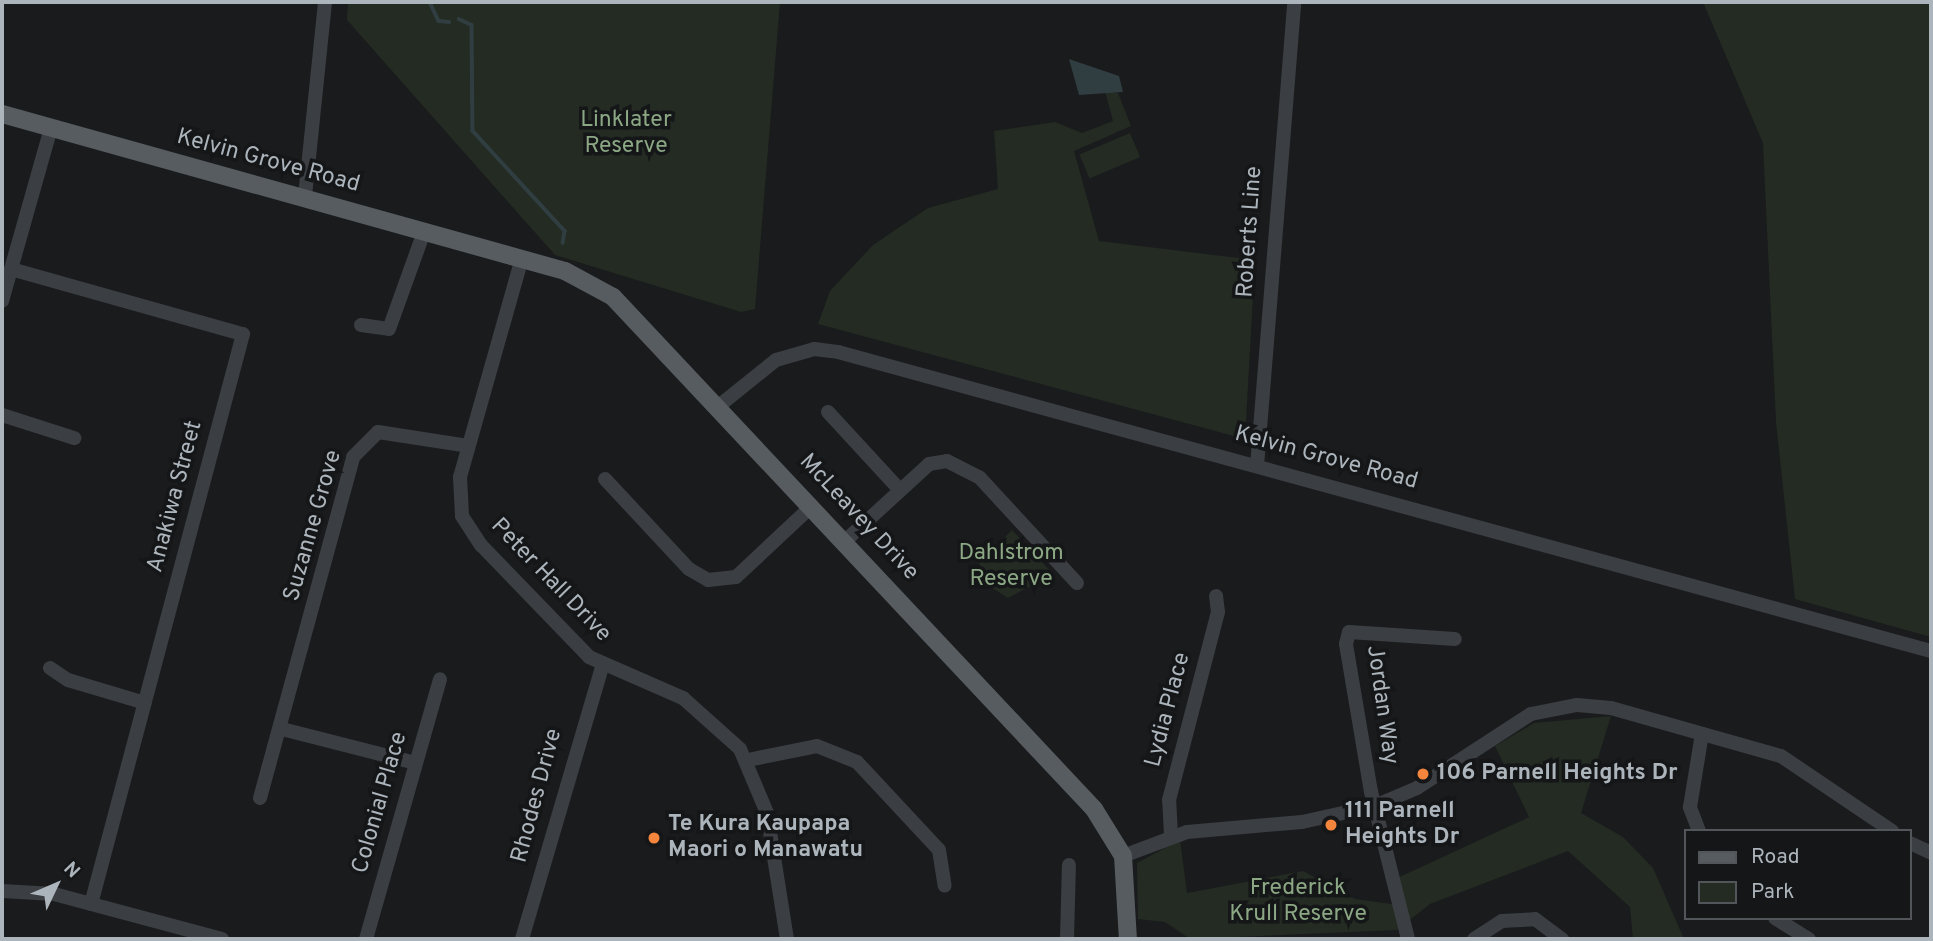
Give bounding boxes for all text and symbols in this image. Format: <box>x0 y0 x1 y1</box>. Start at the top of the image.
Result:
park label: Linklater Reserve <box>580 107 672 161</box>
street label: Kelvin Grove Road <box>173 124 363 200</box>
street label: Roberts Line <box>1233 165 1269 299</box>
street label: Anakiwa Street <box>142 418 210 576</box>
street label: Kelvin Grove Road <box>1231 421 1421 497</box>
street label: Suzanne Grove <box>279 447 349 605</box>
street label: McLeavey Drive <box>792 449 924 587</box>
street label: Peter Hall Drive <box>484 513 616 649</box>
park label: Dahlstrom Reserve <box>958 540 1064 594</box>
street label: Jordan Way <box>1359 644 1403 766</box>
street label: Lydia Place <box>1140 650 1198 770</box>
street label: Rhodes Drive <box>507 726 569 866</box>
street label: Colonial Place <box>348 729 414 877</box>
place label: 106 Parnell Heights Dr <box>1437 760 1678 788</box>
marker: 106 Parnell Heights Dr <box>1415 766 1431 782</box>
place label: 111 Parnell Heights Dr <box>1345 798 1459 852</box>
place label: Te Kura Kaupapa Maori o Manawatu <box>668 811 863 865</box>
marker: 111 Parnell Heights Dr <box>1323 817 1339 833</box>
legend <box>1685 829 1912 920</box>
marker: Te Kura Kaupapa Maori o Manawatu <box>646 830 662 846</box>
text: Road <box>1751 844 1800 871</box>
north arrow <box>21 850 91 920</box>
text: N <box>58 857 84 884</box>
park label: Frederick Krull Reserve <box>1229 875 1367 929</box>
text: Park <box>1751 879 1794 906</box>

